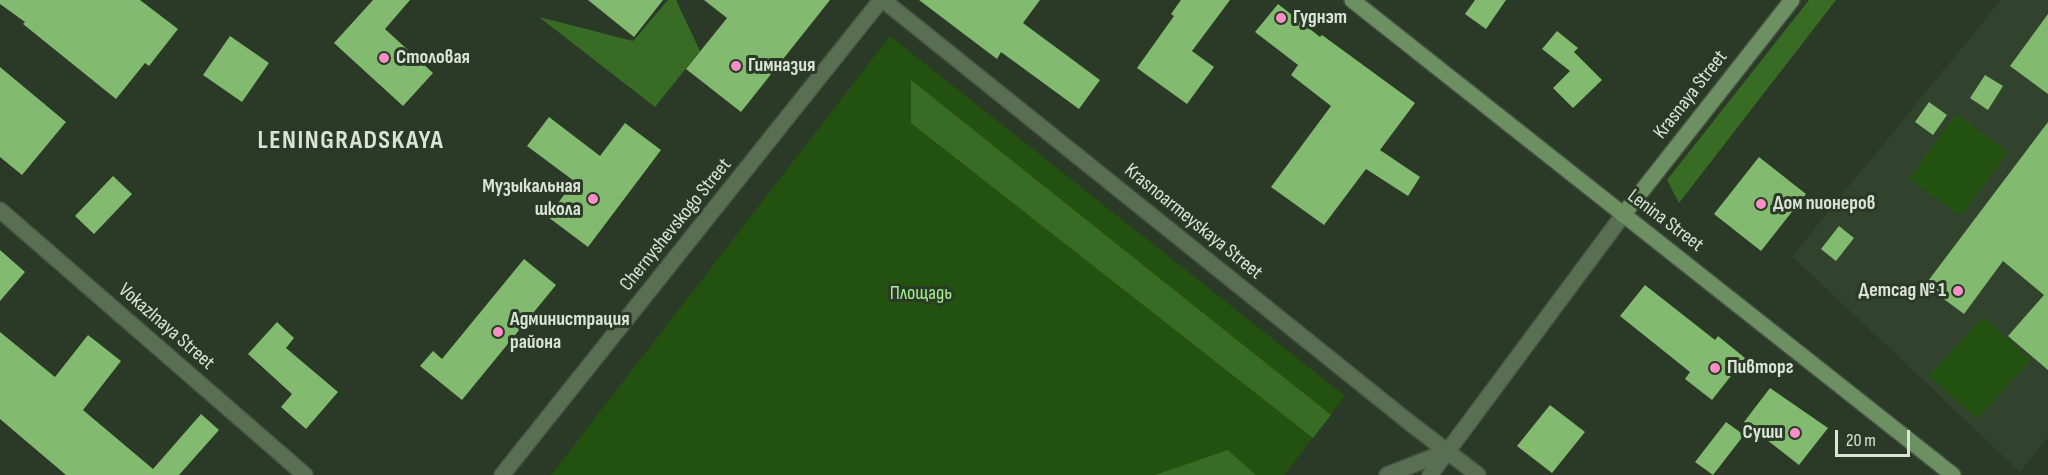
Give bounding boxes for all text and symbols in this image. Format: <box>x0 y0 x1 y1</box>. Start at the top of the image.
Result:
place label: Гуднэт <box>1293 6 1347 30</box>
marker: Гуднэт <box>1274 11 1288 25</box>
place label: Столовая <box>396 46 470 70</box>
street label: Krasnaya Street <box>1649 46 1733 144</box>
marker: Столовая <box>377 51 391 65</box>
place label: Гимназия <box>748 54 815 78</box>
marker: Гимназия <box>729 59 743 73</box>
district label: LENINGRADSKAYA <box>258 125 444 157</box>
street label: Chernyshevskogo Street <box>615 154 737 296</box>
street label: Krasnoarmeyskaya Street <box>1119 159 1267 285</box>
place label: Музыкальная школа <box>482 175 581 222</box>
street label: Lenina Street <box>1622 185 1708 257</box>
marker: Музыкальная школа <box>586 192 600 206</box>
place label: Дом пионеров <box>1773 192 1875 216</box>
marker: Дом пионеров <box>1754 197 1768 211</box>
street label: Vokazlnaya Street <box>113 279 219 375</box>
place label: Детсад № 1 <box>1859 279 1946 303</box>
park label: Площадь <box>890 282 952 306</box>
marker: Детсад № 1 <box>1951 284 1965 298</box>
place label: Администрация района <box>510 308 630 355</box>
marker: Администрация района <box>491 325 505 339</box>
place label: Пивторг <box>1727 356 1794 380</box>
marker: Пивторг <box>1708 361 1722 375</box>
scale bar <box>1838 418 1913 456</box>
place label: Суши <box>1743 421 1783 445</box>
marker: Суши <box>1788 426 1802 440</box>
text: 20 m <box>1846 430 1876 451</box>

